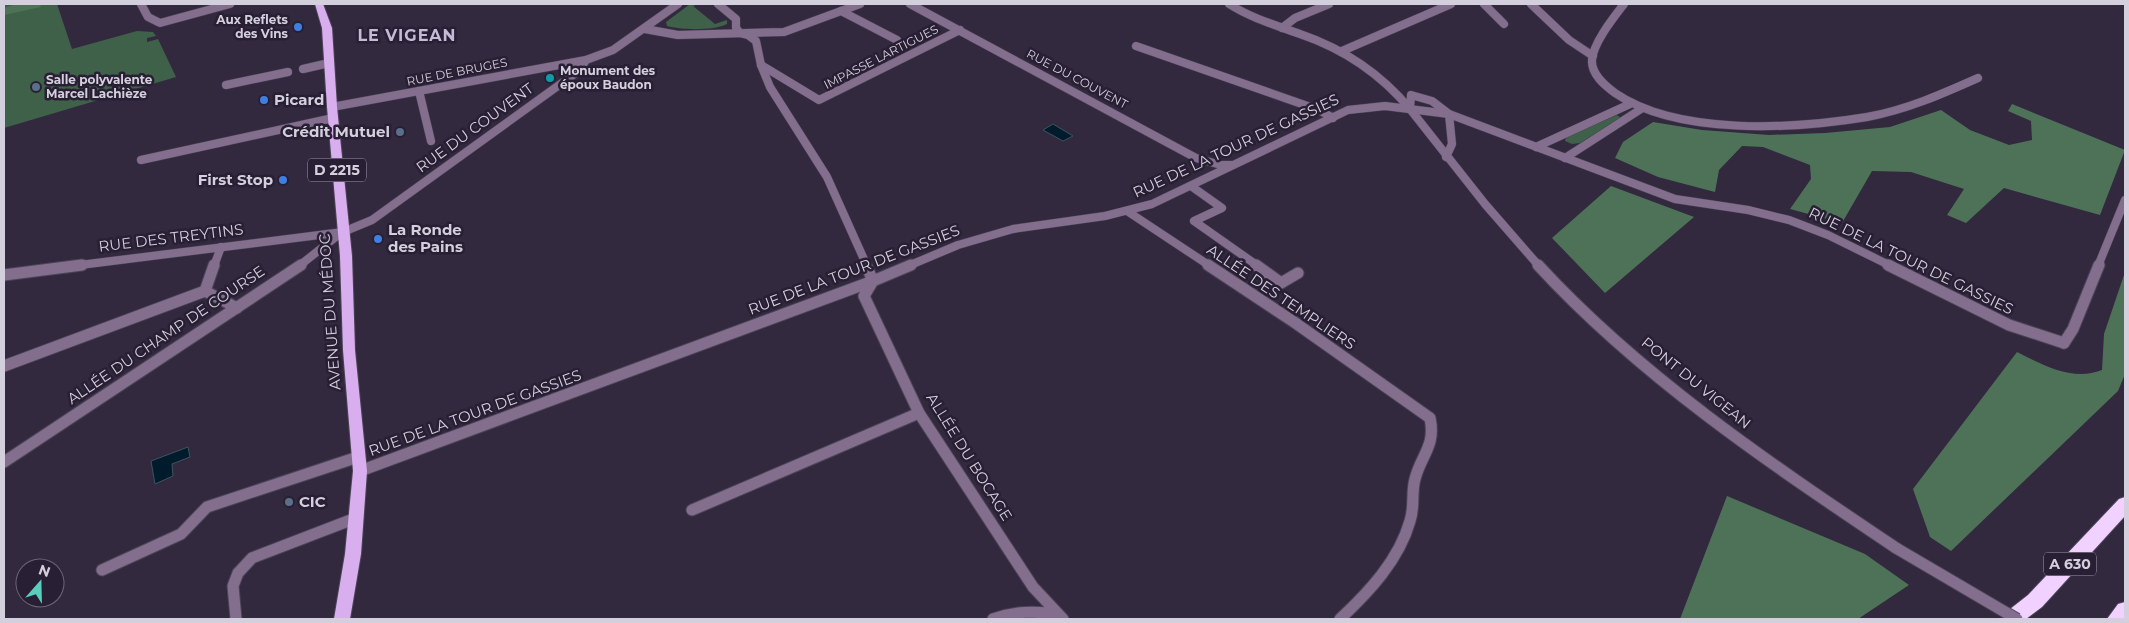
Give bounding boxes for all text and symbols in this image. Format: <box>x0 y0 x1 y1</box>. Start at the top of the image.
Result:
place label: Aux Reflets des Vins <box>215 12 289 41</box>
marker: Aux Reflets des Vins <box>292 21 304 33</box>
street label: IMPASSE LARTIGUES <box>821 21 941 92</box>
district label: LE VIGEAN <box>357 26 457 45</box>
street label: RUE DU COUVENT <box>1024 46 1130 112</box>
street label: RUE DE BRUGES <box>405 54 509 89</box>
place label: Monument des époux Baudon <box>560 63 656 92</box>
place label: Salle polyvalente Marcel Lachièze <box>46 72 153 101</box>
marker: Monument des époux Baudon <box>544 72 556 84</box>
street label: RUE DU COUVENT <box>412 78 537 177</box>
marker: Salle polyvalente Marcel Lachièze <box>30 81 42 93</box>
street label: RUE DE LA TOUR DE GASSIES <box>1130 89 1342 202</box>
place label: Picard <box>274 90 324 109</box>
marker: Picard <box>258 94 270 106</box>
place label: Crédit Mutuel <box>282 122 390 141</box>
marker: Crédit Mutuel <box>394 126 406 138</box>
road number: D 2215 <box>308 158 366 182</box>
place label: First Stop <box>198 170 273 189</box>
marker: First Stop <box>277 174 289 186</box>
street label: RUE DE LA TOUR DE GASSIES <box>1806 203 2017 318</box>
street label: RUE DES TREYTINS <box>98 219 244 256</box>
place label: La Ronde des Pains <box>388 220 463 256</box>
street label: RUE DE LA TOUR DE GASSIES <box>745 220 962 319</box>
street label: AVENUE DU MÉDOC <box>315 233 344 391</box>
marker: La Ronde des Pains <box>372 233 384 245</box>
street label: ALLÉE DES TEMPLIERS <box>1203 240 1359 353</box>
street label: ALLÉE DU CHAMP DE COURSE <box>63 261 268 408</box>
street label: PONT DU VIGEAN <box>1638 333 1755 433</box>
street label: RUE DE LA TOUR DE GASSIES <box>366 365 584 460</box>
street label: ALLÉE DU BOCAGE <box>922 389 1016 524</box>
place label: CIC <box>299 492 326 511</box>
marker: CIC <box>283 496 295 508</box>
road number: A 630 <box>2044 552 2096 576</box>
north arrow <box>15 558 65 608</box>
text: N <box>36 560 53 581</box>

